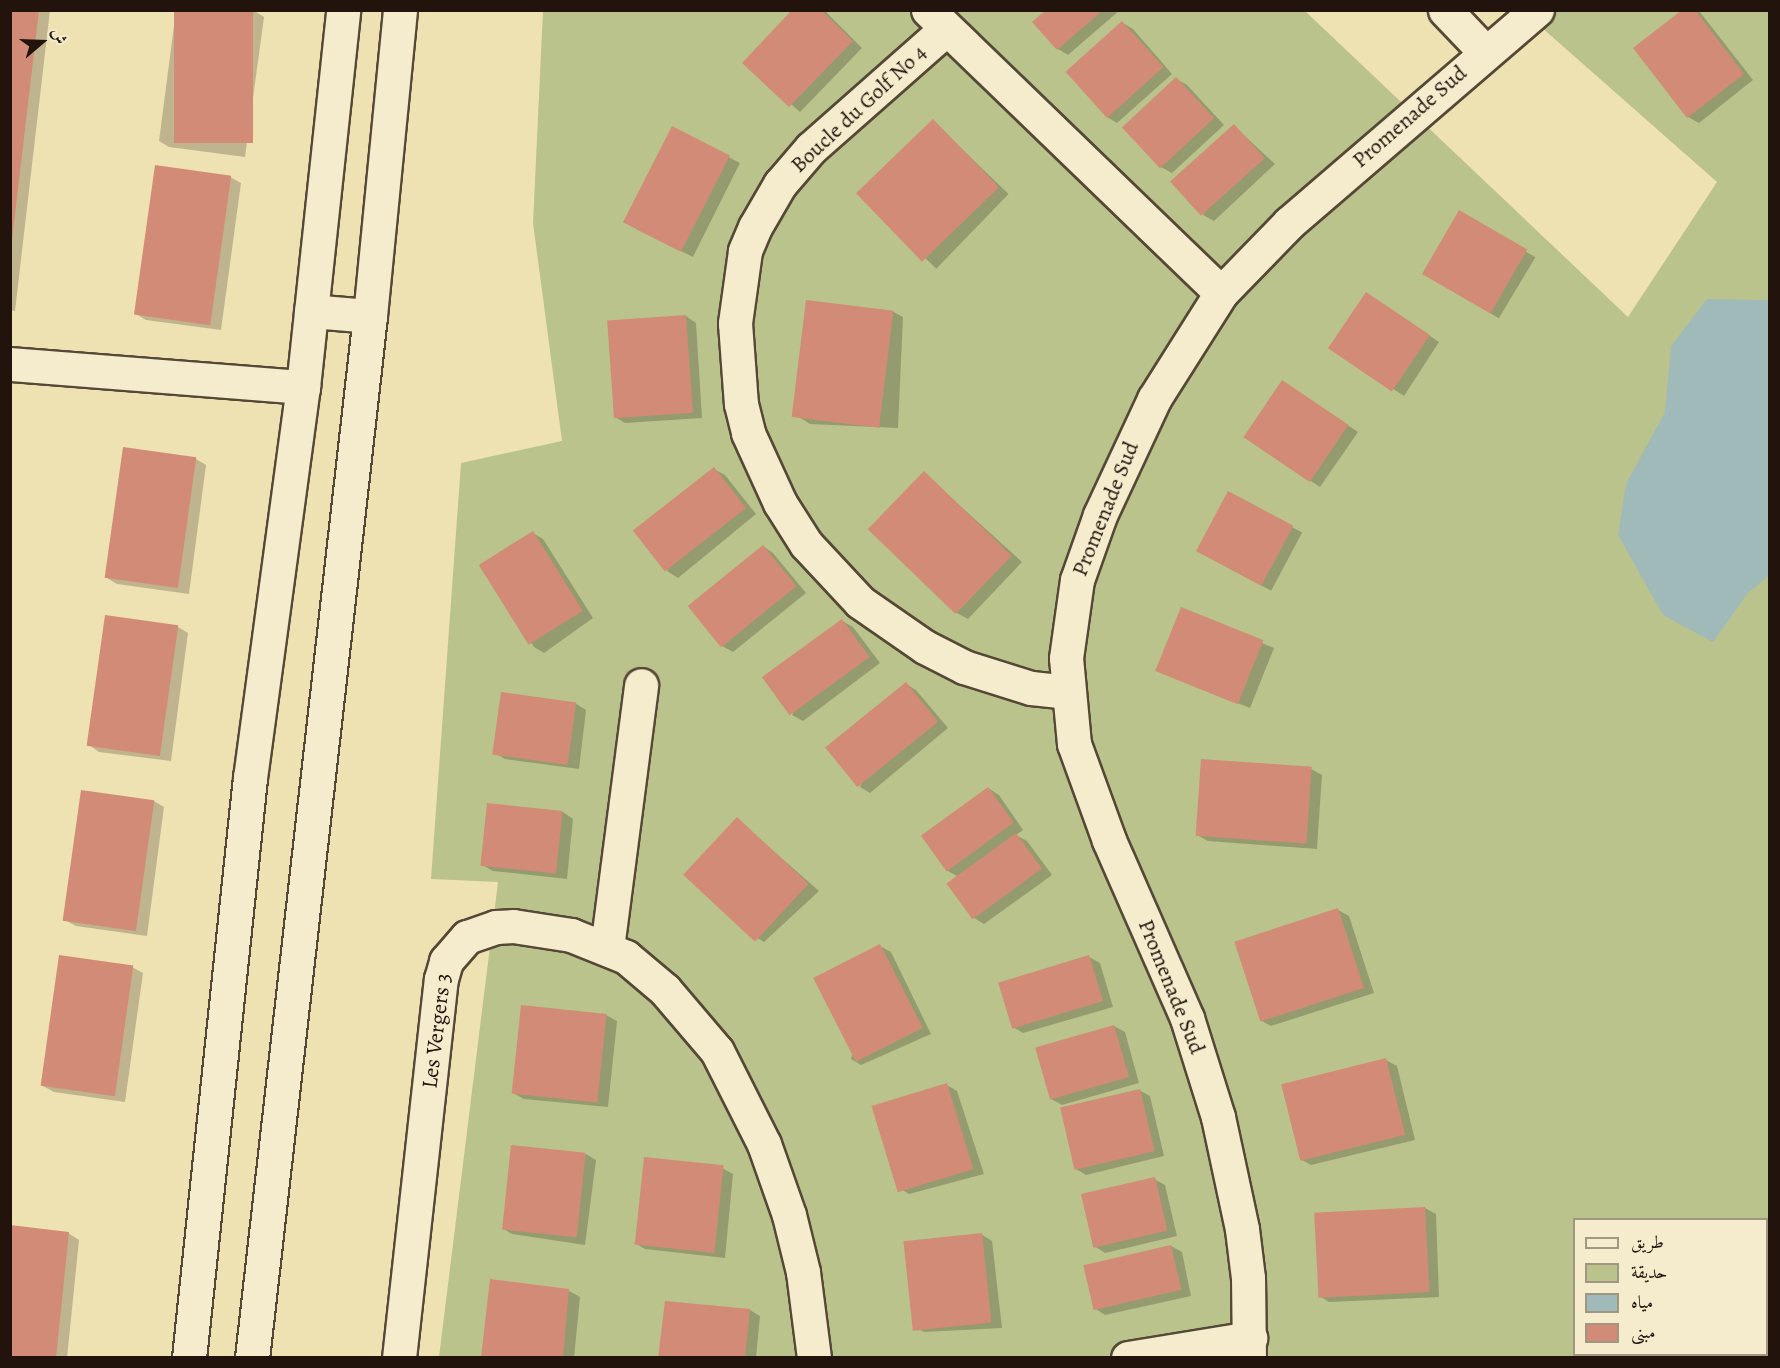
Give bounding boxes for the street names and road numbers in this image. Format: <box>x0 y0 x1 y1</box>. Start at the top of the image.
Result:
street label: Boucle du Golf No 4 <box>786 39 932 179</box>
street label: Promenade Sud <box>1347 60 1473 174</box>
street label: Promenade Sud <box>1067 438 1145 580</box>
street label: Promenade Sud <box>1132 916 1210 1058</box>
street label: Les Vergers 3 <box>417 972 457 1090</box>

